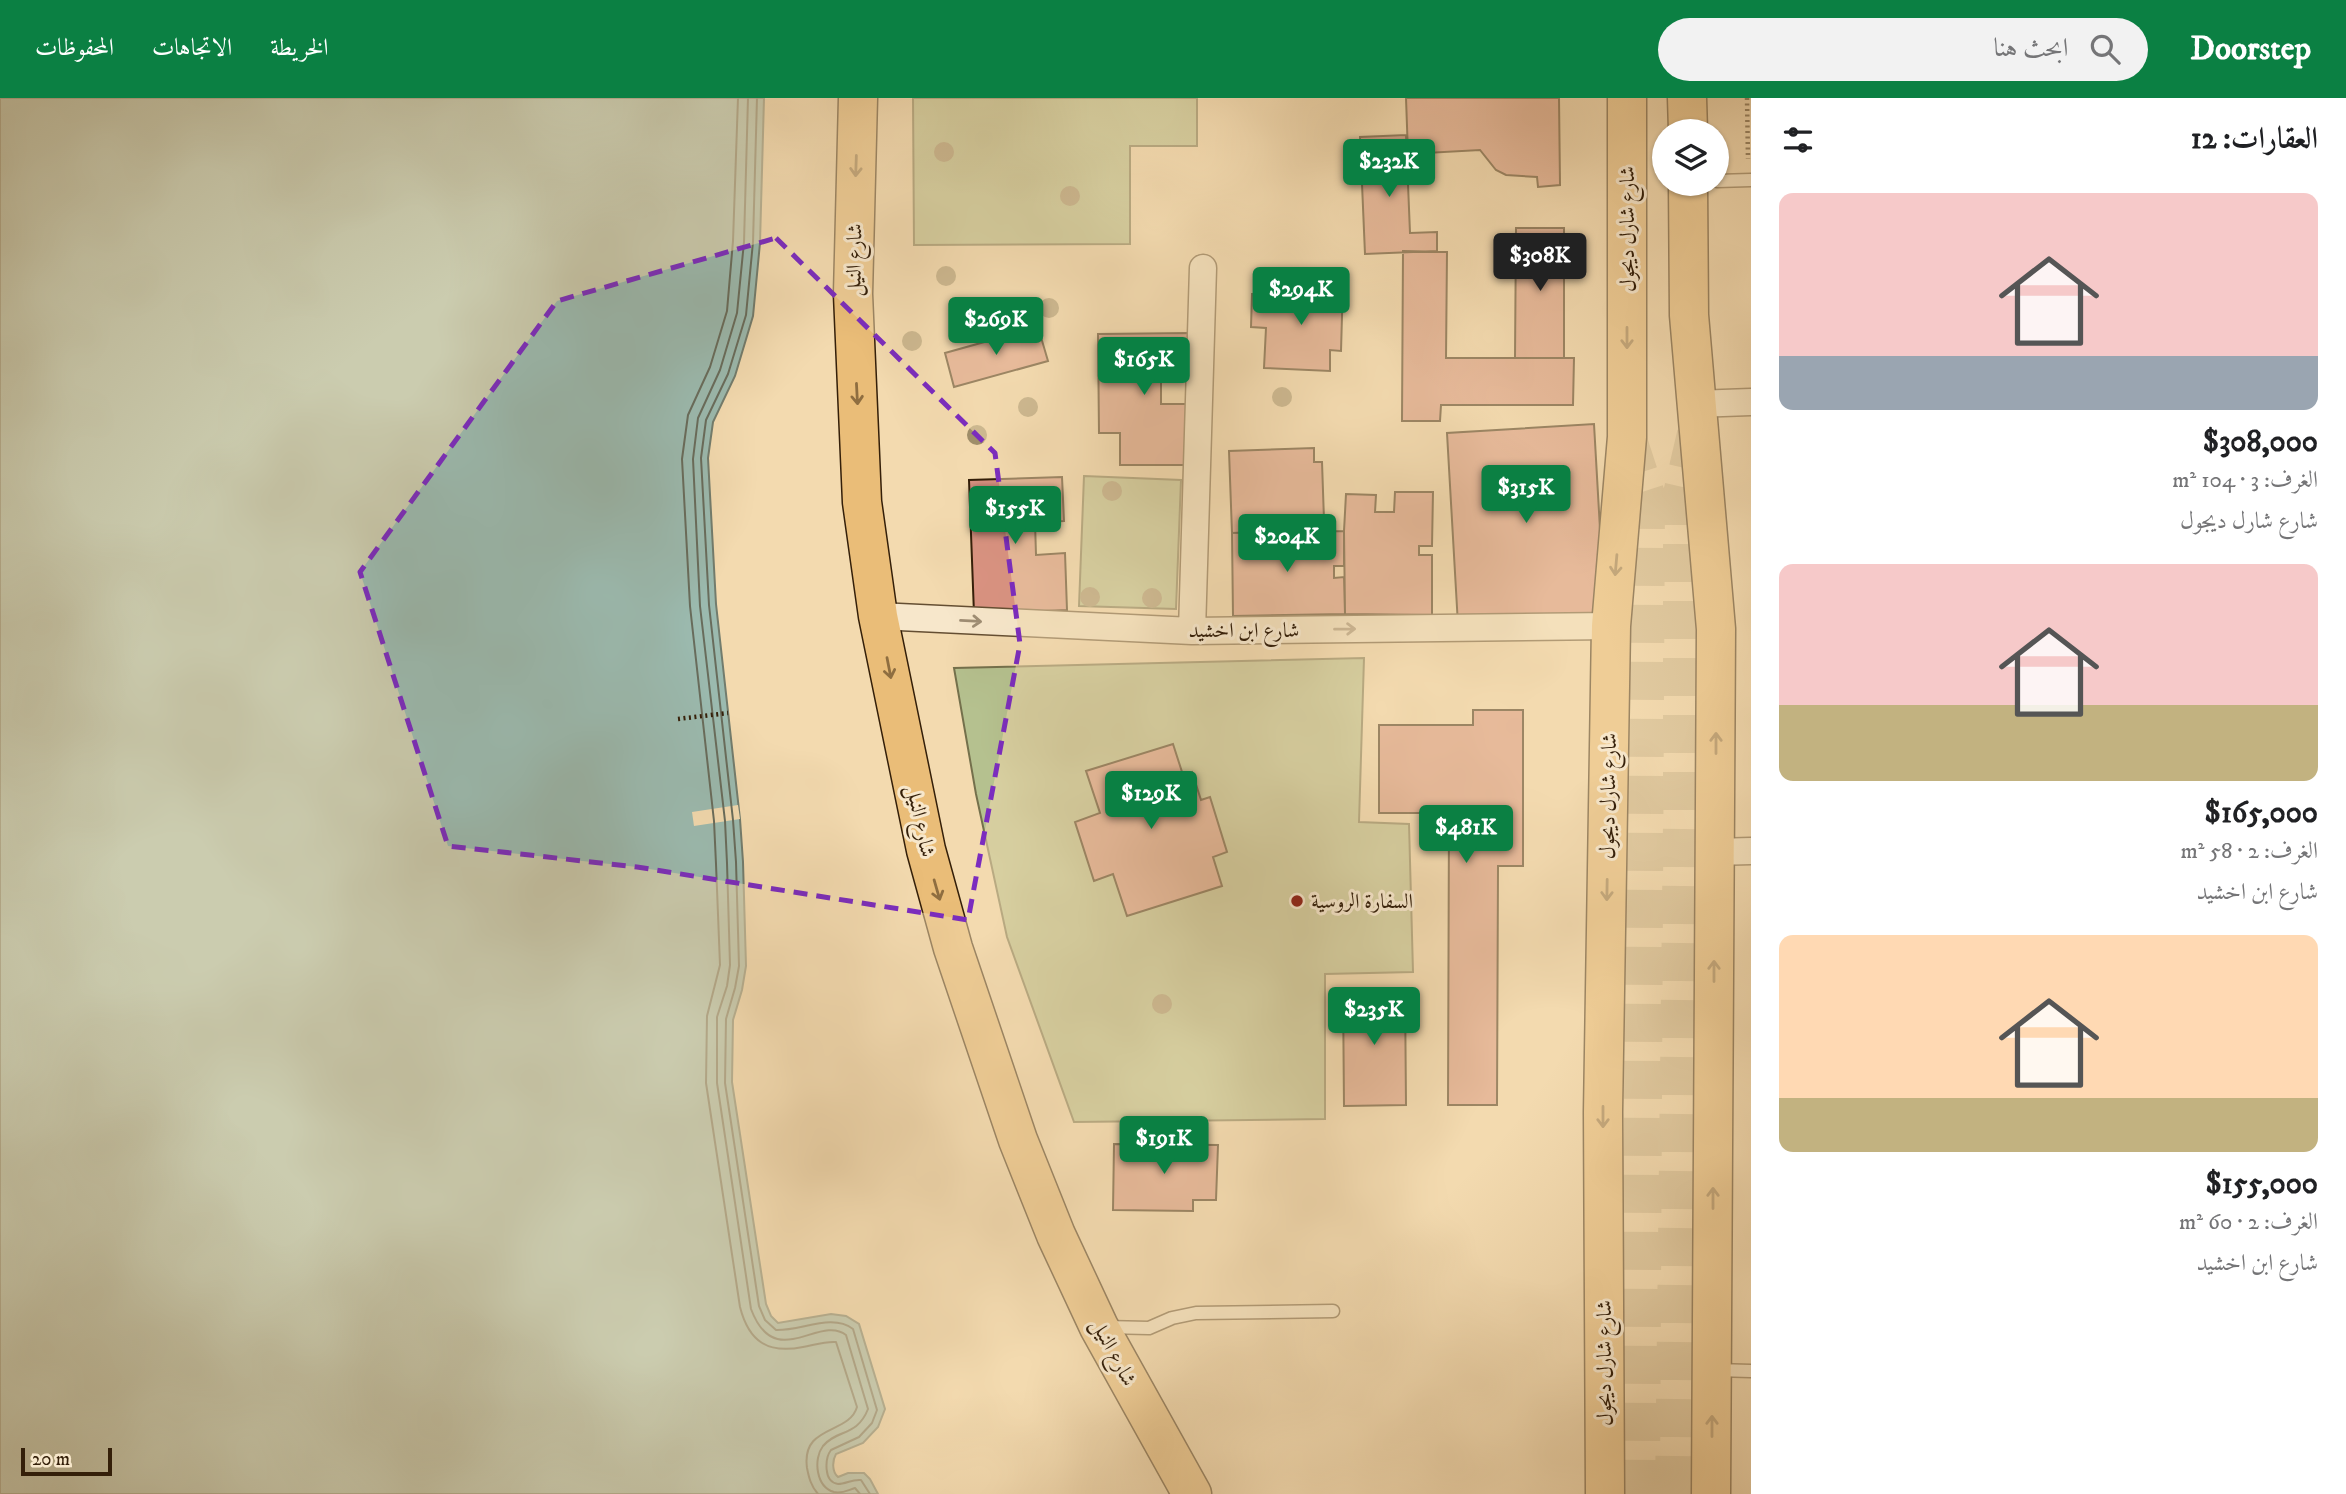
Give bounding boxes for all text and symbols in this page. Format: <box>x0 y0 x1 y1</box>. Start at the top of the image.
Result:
search box <box>1658 18 2148 81</box>
text: Doorstep <box>2190 29 2311 70</box>
icon: search <box>2086 30 2124 68</box>
text: ابحث هنا <box>1993 32 2068 65</box>
text: المحفوظات <box>35 33 114 63</box>
text: الاتجاهات <box>152 33 232 63</box>
text: الخريطة <box>270 33 329 63</box>
map controls <box>1652 119 1729 196</box>
button: layers <box>1652 119 1729 196</box>
icon: filters <box>1779 121 1817 159</box>
text: العقارات: 12 <box>2191 121 2318 158</box>
pin: $232K <box>1340 140 1438 199</box>
text: $232K <box>1359 147 1419 176</box>
one-way arrow <box>850 154 863 177</box>
street label: شارع شارل ديجول <box>1615 166 1645 292</box>
street label: شارع النيل <box>841 223 873 297</box>
pin: $308K <box>1491 234 1589 293</box>
icon: home <box>1986 238 2112 364</box>
text: $308K <box>1509 241 1571 270</box>
pin: $294K <box>1252 268 1350 327</box>
text: $294K <box>1269 275 1333 304</box>
pin: $269K <box>947 298 1045 357</box>
text: $269K <box>964 305 1028 334</box>
one-way arrow <box>1620 326 1634 349</box>
pin: $165K <box>1095 338 1193 397</box>
text: $165K <box>1114 345 1174 374</box>
one-way arrow <box>851 382 864 405</box>
text: $308,000 <box>2203 424 2318 461</box>
pin: $315K <box>1477 466 1575 525</box>
text: الغرف: 3 · 104 m² <box>2172 466 2318 495</box>
text: $315K <box>1497 473 1555 502</box>
pin: $155K <box>966 486 1064 546</box>
text: $155K <box>985 494 1045 523</box>
text: شارع شارل ديجول <box>2180 507 2318 536</box>
pin: $204K <box>1238 514 1336 574</box>
text: $204K <box>1254 522 1320 551</box>
one-way arrow <box>1609 553 1622 576</box>
icon: home <box>1986 609 2112 735</box>
one-way arrow <box>959 614 982 627</box>
street label: شارع ابن اخشيد <box>1189 618 1299 648</box>
one-way arrow <box>1333 622 1356 636</box>
one-way arrow <box>882 656 896 679</box>
one-way arrow <box>1709 732 1722 755</box>
street label: شارع شارل ديجول <box>1595 733 1627 859</box>
pin: $129K <box>1102 772 1200 831</box>
text: $129K <box>1121 779 1181 808</box>
street label: شارع النيل <box>896 783 940 860</box>
text: $165,000 <box>2205 795 2318 832</box>
pin: $481K <box>1417 806 1515 865</box>
text: $481K <box>1435 813 1497 842</box>
text: الغرف: 2 · 58 m² <box>2181 837 2318 866</box>
one-way arrow <box>931 878 944 901</box>
one-way arrow <box>1600 878 1613 901</box>
text: شارع ابن اخشيد <box>2196 878 2318 907</box>
place label: السفارة الروسية <box>1311 889 1413 915</box>
marker: السفارة الروسية <box>1289 893 1305 909</box>
one-way arrow <box>1707 960 1721 983</box>
icon: home <box>1986 980 2112 1106</box>
pin: $235K <box>1325 988 1423 1047</box>
text: $235K <box>1344 995 1404 1024</box>
one-way arrow <box>1596 1106 1610 1129</box>
pin: $191K <box>1115 1116 1213 1176</box>
text: $191K <box>1136 1124 1192 1153</box>
text: $155,000 <box>2205 1166 2318 1203</box>
one-way arrow <box>1706 1187 1720 1210</box>
text: الغرف: 2 · 60 m² <box>2179 1208 2318 1237</box>
text: شارع ابن اخشيد <box>2196 1249 2318 1278</box>
street label: شارع شارل ديجول <box>1592 1300 1622 1426</box>
street label: شارع النيل <box>1081 1314 1142 1393</box>
one-way arrow <box>1705 1415 1719 1438</box>
scale bar <box>21 1445 112 1477</box>
text: 20 m <box>32 1448 70 1471</box>

